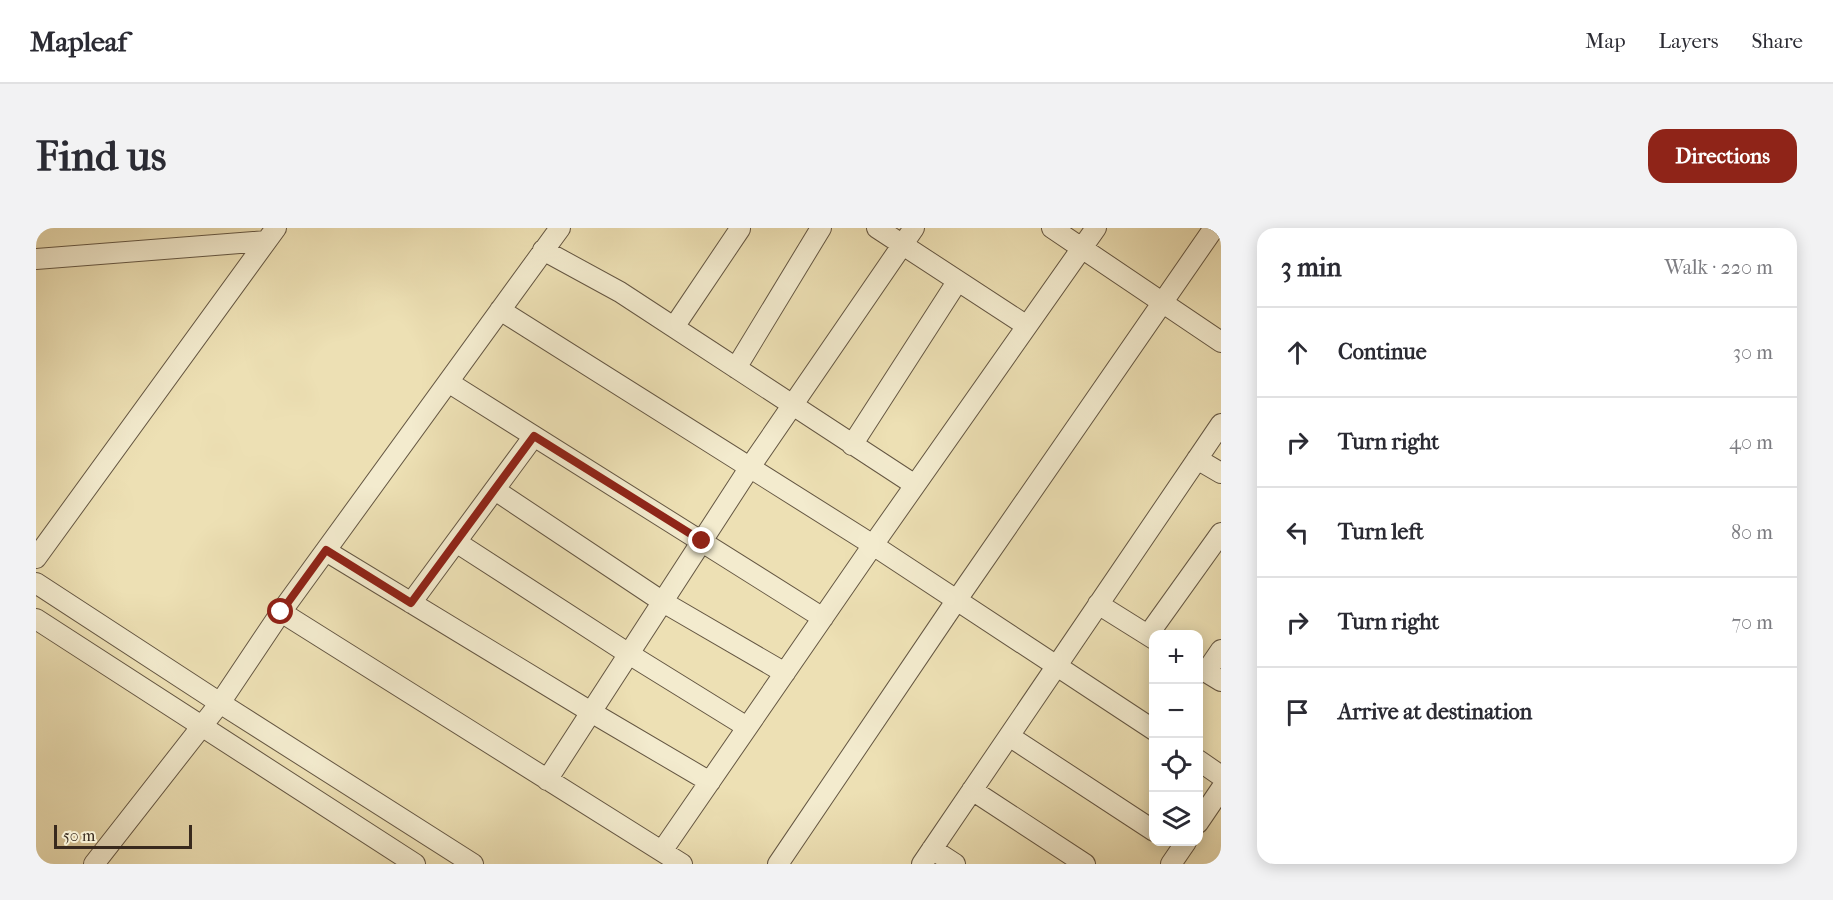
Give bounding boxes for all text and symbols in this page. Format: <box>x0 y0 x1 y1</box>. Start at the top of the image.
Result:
text: Mapleaf <box>30 25 127 58</box>
text: Map <box>1585 29 1626 53</box>
text: Layers <box>1659 29 1718 53</box>
text: Share <box>1751 29 1803 53</box>
button: Directions <box>1648 129 1797 183</box>
text: Find us <box>36 132 166 181</box>
text: 3 min <box>1281 252 1342 283</box>
text: Walk · 220 m <box>1665 256 1773 279</box>
icon: ahead <box>1281 336 1314 369</box>
text: Continue <box>1338 339 1427 365</box>
text: 30 m <box>1733 341 1773 364</box>
icon: right <box>1281 426 1314 459</box>
text: Turn right <box>1338 429 1439 455</box>
text: 40 m <box>1729 431 1773 454</box>
icon: left <box>1281 516 1314 549</box>
text: Turn left <box>1338 519 1424 545</box>
text: 80 m <box>1731 521 1773 544</box>
route end <box>688 527 714 553</box>
route start <box>267 598 293 624</box>
icon: right <box>1281 606 1314 639</box>
text: Turn right <box>1338 609 1439 635</box>
text: 70 m <box>1731 611 1773 634</box>
map controls <box>1149 630 1203 846</box>
button: + <box>1149 630 1203 684</box>
button: − <box>1149 684 1203 738</box>
icon: arrive <box>1281 696 1314 729</box>
text: Arrive at destination <box>1338 699 1532 725</box>
button: locate <box>1149 738 1203 792</box>
button: layers <box>1149 792 1203 846</box>
scale bar <box>54 822 192 850</box>
text: 50 m <box>63 826 95 845</box>

